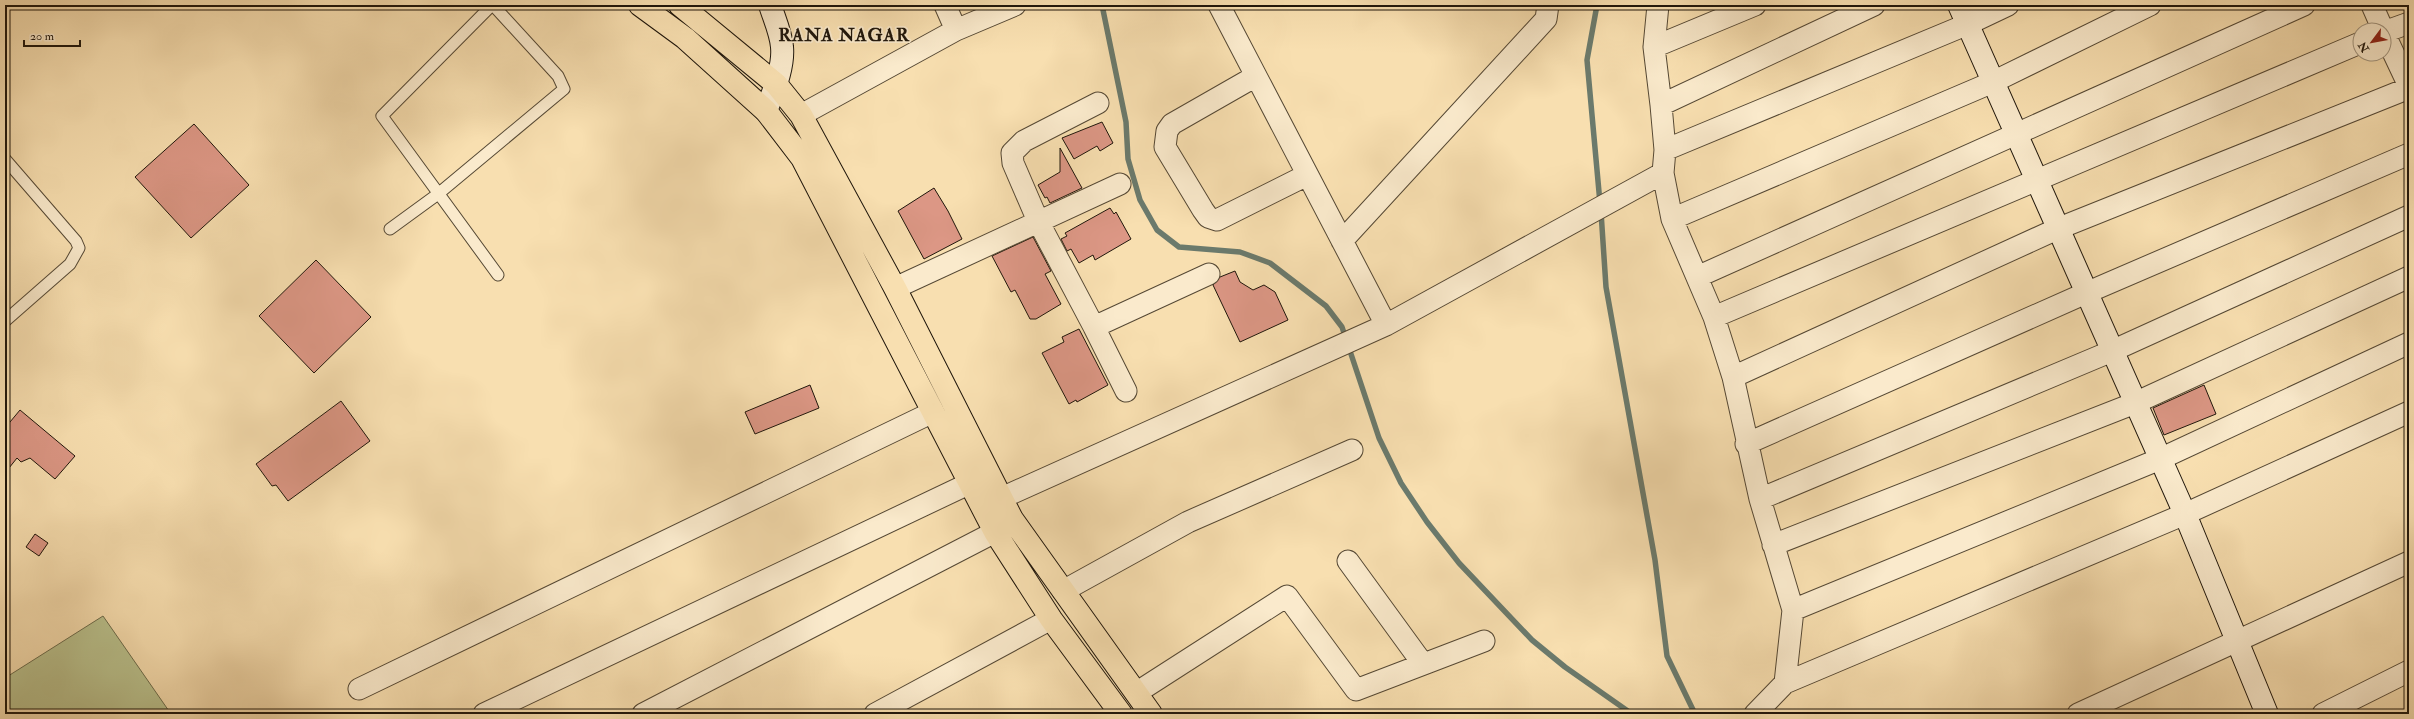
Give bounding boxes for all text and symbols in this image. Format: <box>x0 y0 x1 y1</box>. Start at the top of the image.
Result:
scale bar <box>24 22 80 48</box>
north arrow <box>2352 22 2392 62</box>
district label: RANA NAGAR <box>778 24 910 47</box>
text: 20 m <box>30 29 55 44</box>
text: N <box>2355 38 2373 56</box>

